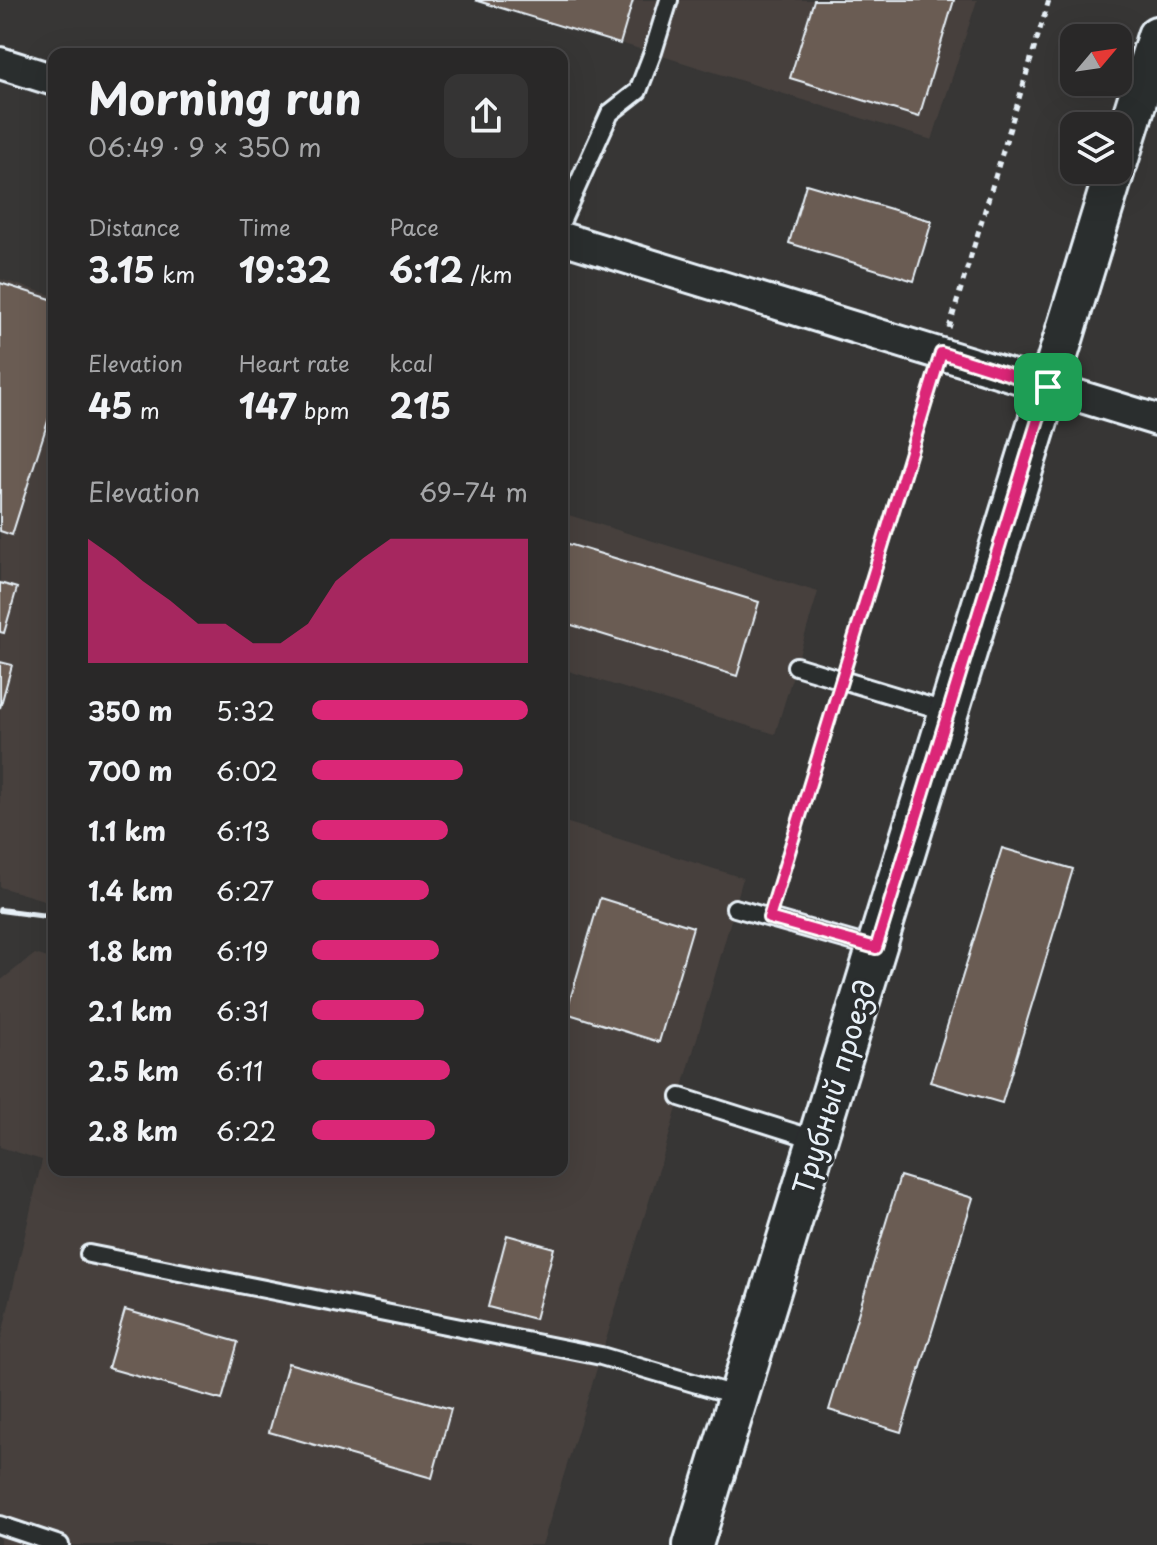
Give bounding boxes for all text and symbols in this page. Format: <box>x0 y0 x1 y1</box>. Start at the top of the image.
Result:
north arrow <box>1060 24 1132 96</box>
map controls <box>1060 24 1132 184</box>
text: Morning run <box>88 64 362 130</box>
button: share <box>444 74 528 158</box>
button: layers <box>1060 112 1132 184</box>
text: 06:49 · 9 × 350 m <box>88 127 322 166</box>
text: Distance <box>88 210 180 243</box>
text: Time <box>239 210 291 243</box>
text: Pace <box>389 210 439 243</box>
text: 3.15 <box>88 243 155 295</box>
text: 19:32 <box>239 243 331 295</box>
text: 6:12 <box>389 243 463 295</box>
text: km <box>155 257 195 290</box>
text: /km <box>463 257 513 290</box>
text: Elevation <box>88 346 183 379</box>
text: Heart rate <box>239 346 350 379</box>
text: kcal <box>389 346 433 379</box>
pin <box>1014 353 1082 421</box>
icon: arrive <box>1026 365 1070 409</box>
text: 45 <box>88 379 133 431</box>
text: 147 <box>239 379 297 431</box>
text: 215 <box>389 379 451 431</box>
text: m <box>133 393 160 426</box>
text: bpm <box>297 393 350 426</box>
text: Elevation <box>88 472 200 511</box>
text: 69–74 m <box>419 472 528 511</box>
text: 350 m <box>88 691 172 730</box>
text: 5:32 <box>216 691 275 730</box>
text: 700 m <box>88 751 173 790</box>
text: 6:02 <box>216 751 278 790</box>
text: 1.1 km <box>88 811 166 850</box>
text: 6:13 <box>216 811 271 850</box>
text: 1.4 km <box>88 871 173 910</box>
text: 6:27 <box>216 871 274 910</box>
text: 1.8 km <box>88 931 173 970</box>
text: 6:19 <box>216 931 269 970</box>
street label: Трубный проезд <box>780 974 886 1200</box>
text: 2.1 km <box>88 991 172 1030</box>
text: 6:31 <box>216 991 269 1030</box>
text: 2.5 km <box>88 1051 179 1090</box>
text: 6:11 <box>216 1051 263 1090</box>
text: 2.8 km <box>88 1111 178 1150</box>
text: 6:22 <box>216 1111 277 1150</box>

